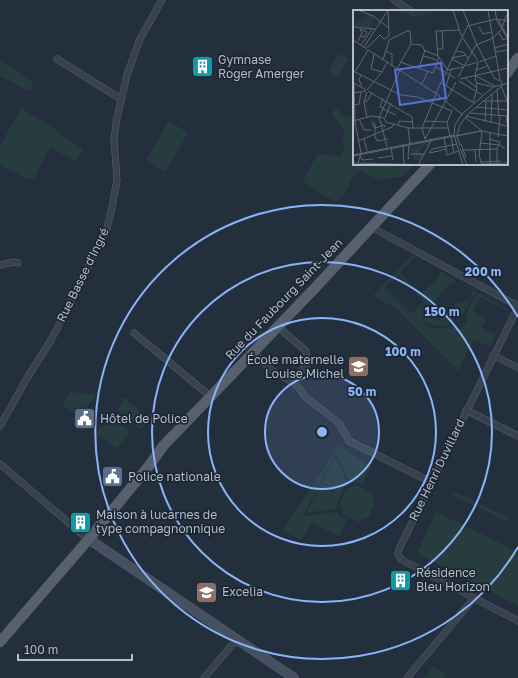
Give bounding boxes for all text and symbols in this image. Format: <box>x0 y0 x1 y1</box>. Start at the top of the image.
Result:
inset map <box>353 10 508 165</box>
place label: Gymnase Roger Amerger <box>218 52 305 81</box>
building icon: Gymnase Roger Amerger <box>190 54 216 80</box>
street label: Rue Basse d'Ingré <box>53 225 112 324</box>
street label: Rue du Faubourg Saint-Jean <box>222 235 345 362</box>
text: 200 m <box>465 264 501 279</box>
text: 150 m <box>425 304 459 319</box>
text: 100 m <box>385 344 421 359</box>
place label: École maternelle Louise Michel <box>247 352 344 381</box>
school or university icon: École maternelle Louise Michel <box>346 354 372 380</box>
text: 50 m <box>348 384 376 399</box>
public building icon: Hôtel de Police <box>72 406 98 432</box>
place label: Hôtel de Police <box>100 411 188 426</box>
street label: Rue Henri Duvillard <box>405 416 468 523</box>
centre of rings <box>315 425 329 439</box>
public building icon: Police nationale <box>100 464 126 490</box>
place label: Police nationale <box>128 469 221 484</box>
place label: Maison à lucarnes de type compagnonnique <box>96 507 225 536</box>
building icon: Maison à lucarnes de type compagnonnique <box>68 509 94 535</box>
place label: Résidence Bleu Horizon <box>416 565 490 594</box>
building icon: Résidence Bleu Horizon <box>388 567 414 593</box>
school or university icon: Excelia <box>193 579 219 605</box>
place label: Excelia <box>222 584 263 599</box>
scale bar <box>18 636 132 662</box>
text: 100 m <box>24 642 58 657</box>

